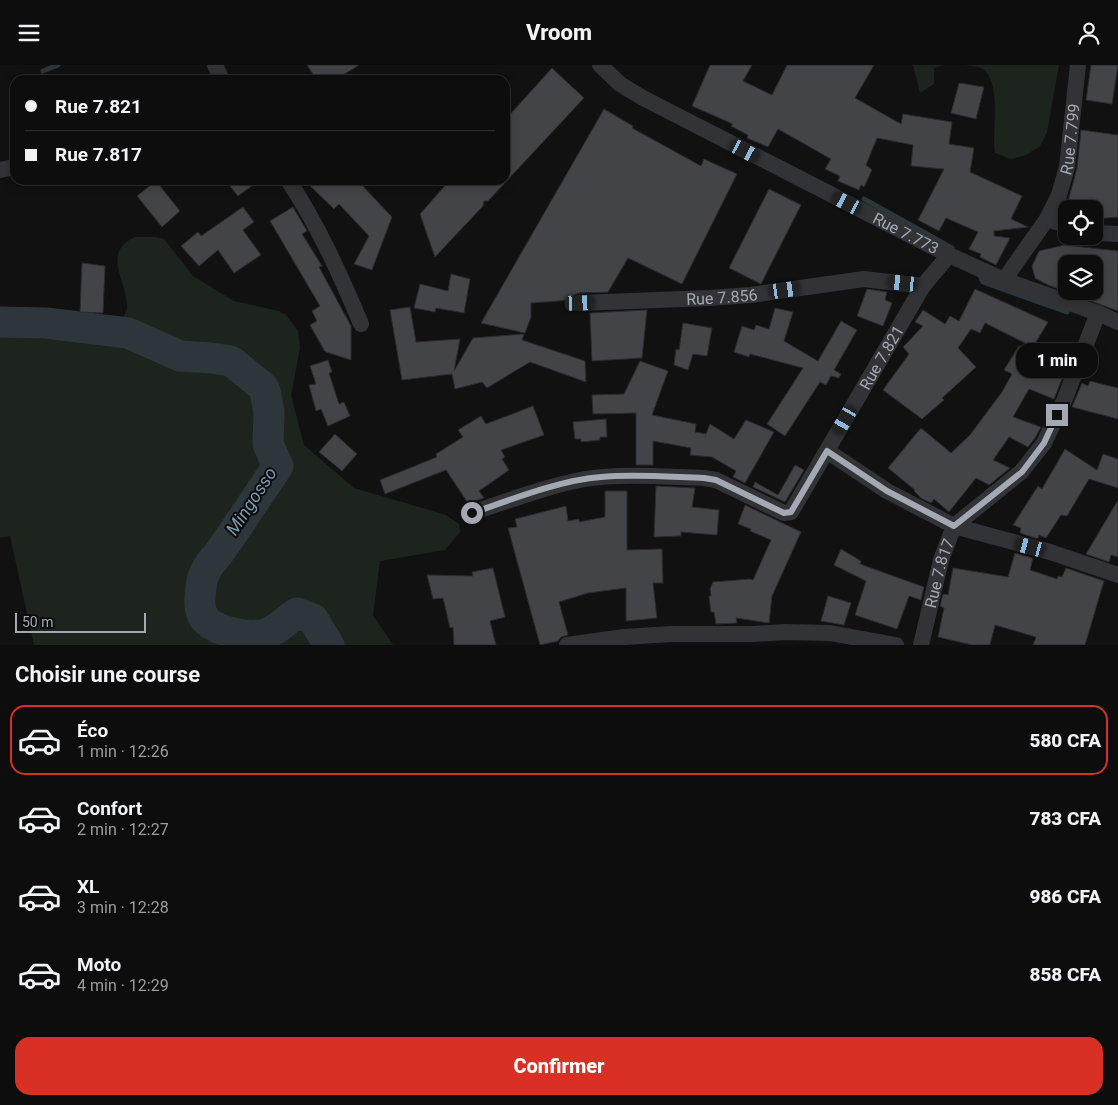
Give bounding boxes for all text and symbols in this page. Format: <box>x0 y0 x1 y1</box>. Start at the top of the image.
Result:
icon: menu <box>15 19 43 47</box>
icon: person <box>1075 19 1103 47</box>
text: Vroom <box>526 20 592 45</box>
text: Rue 7.821 <box>55 95 142 118</box>
street label: Rue 7.799 <box>1056 103 1083 177</box>
car <box>728 138 761 164</box>
text: Rue 7.817 <box>55 143 142 166</box>
car <box>830 190 863 216</box>
map controls <box>1058 200 1103 300</box>
button: locate <box>1058 200 1103 245</box>
street label: Rue 7.773 <box>870 208 942 258</box>
button: layers <box>1058 255 1103 300</box>
car <box>887 274 918 292</box>
car <box>769 280 800 300</box>
street label: Rue 7.856 <box>686 285 759 308</box>
car <box>564 295 595 311</box>
street label: Rue 7.821 <box>855 322 907 393</box>
callout: 1 min <box>1016 343 1098 377</box>
text: 1 min <box>1037 351 1077 370</box>
car <box>831 403 858 437</box>
route end <box>1046 404 1068 426</box>
water label: Mingosso <box>221 463 281 539</box>
route start <box>461 502 483 524</box>
street label: Rue 7.817 <box>921 536 958 610</box>
car <box>1013 536 1046 558</box>
scale bar <box>15 610 146 633</box>
text: 50 m <box>22 614 54 630</box>
text: Choisir une course <box>15 662 200 687</box>
icon: car <box>17 718 62 763</box>
text: Éco <box>77 719 108 742</box>
text: 580 CFA <box>1029 729 1101 752</box>
text: 1 min · 12:26 <box>77 742 169 761</box>
icon: car <box>17 796 62 841</box>
text: Confort <box>77 797 142 820</box>
text: 783 CFA <box>1029 807 1101 830</box>
text: 2 min · 12:27 <box>77 820 169 839</box>
icon: car <box>17 874 62 919</box>
text: XL <box>77 875 99 898</box>
text: 986 CFA <box>1029 885 1101 908</box>
text: 3 min · 12:28 <box>77 898 169 917</box>
icon: car <box>17 952 62 997</box>
text: Moto <box>77 953 121 976</box>
text: 858 CFA <box>1029 963 1101 986</box>
text: 4 min · 12:29 <box>77 976 169 995</box>
button: Confirmer <box>15 1037 1103 1095</box>

